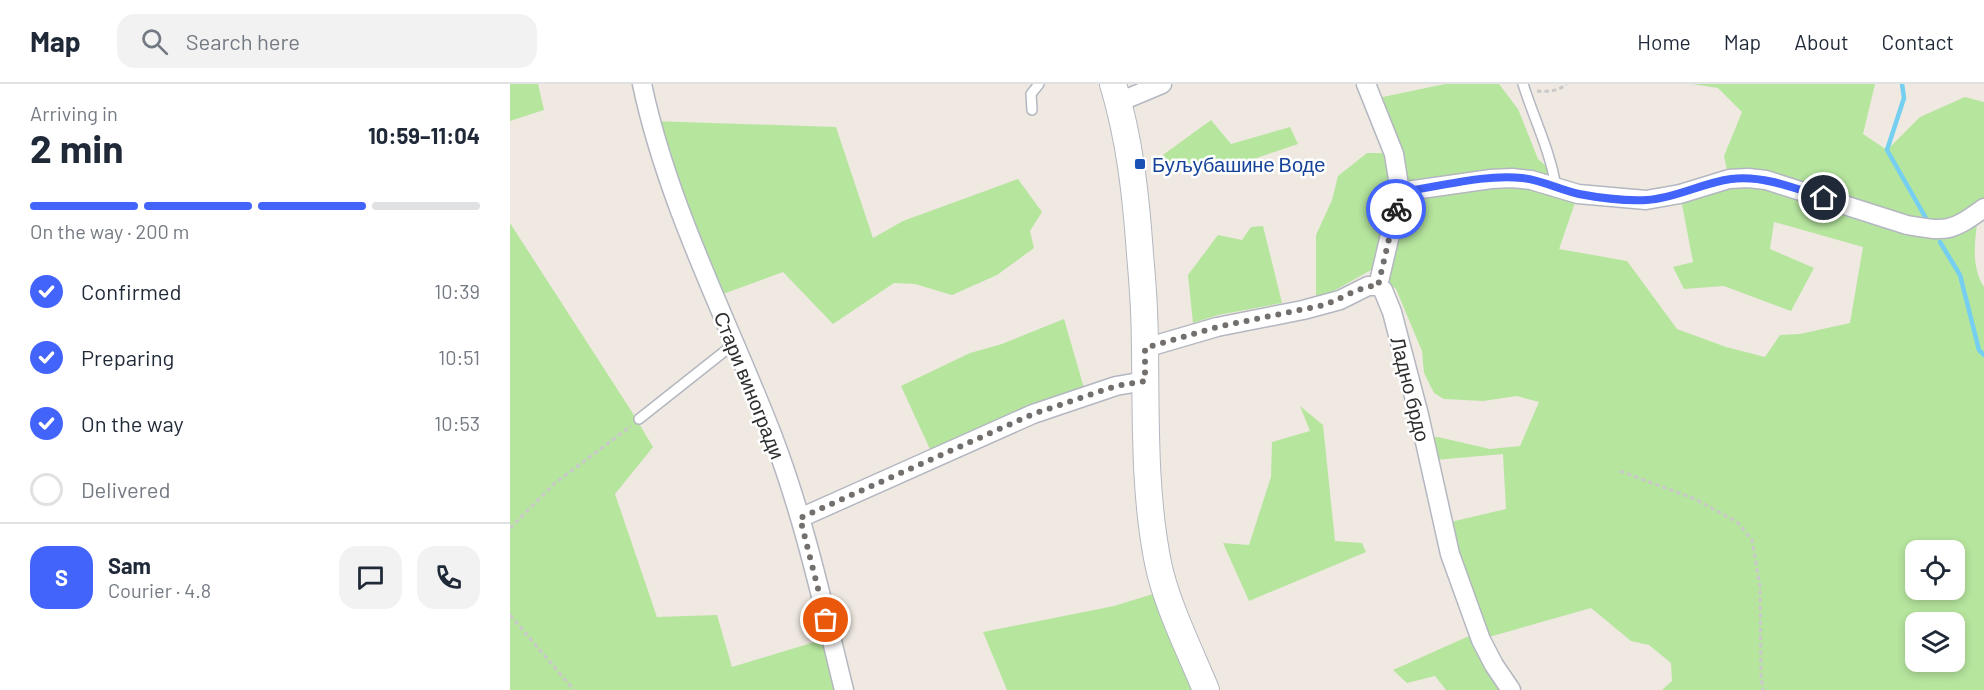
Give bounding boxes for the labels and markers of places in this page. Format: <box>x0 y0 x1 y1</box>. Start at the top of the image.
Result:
place label: Буљубашине Воде <box>1152 152 1325 176</box>
marker: Буљубашине Воде <box>1133 157 1147 171</box>
pin <box>1798 172 1849 223</box>
pin <box>800 594 851 645</box>

